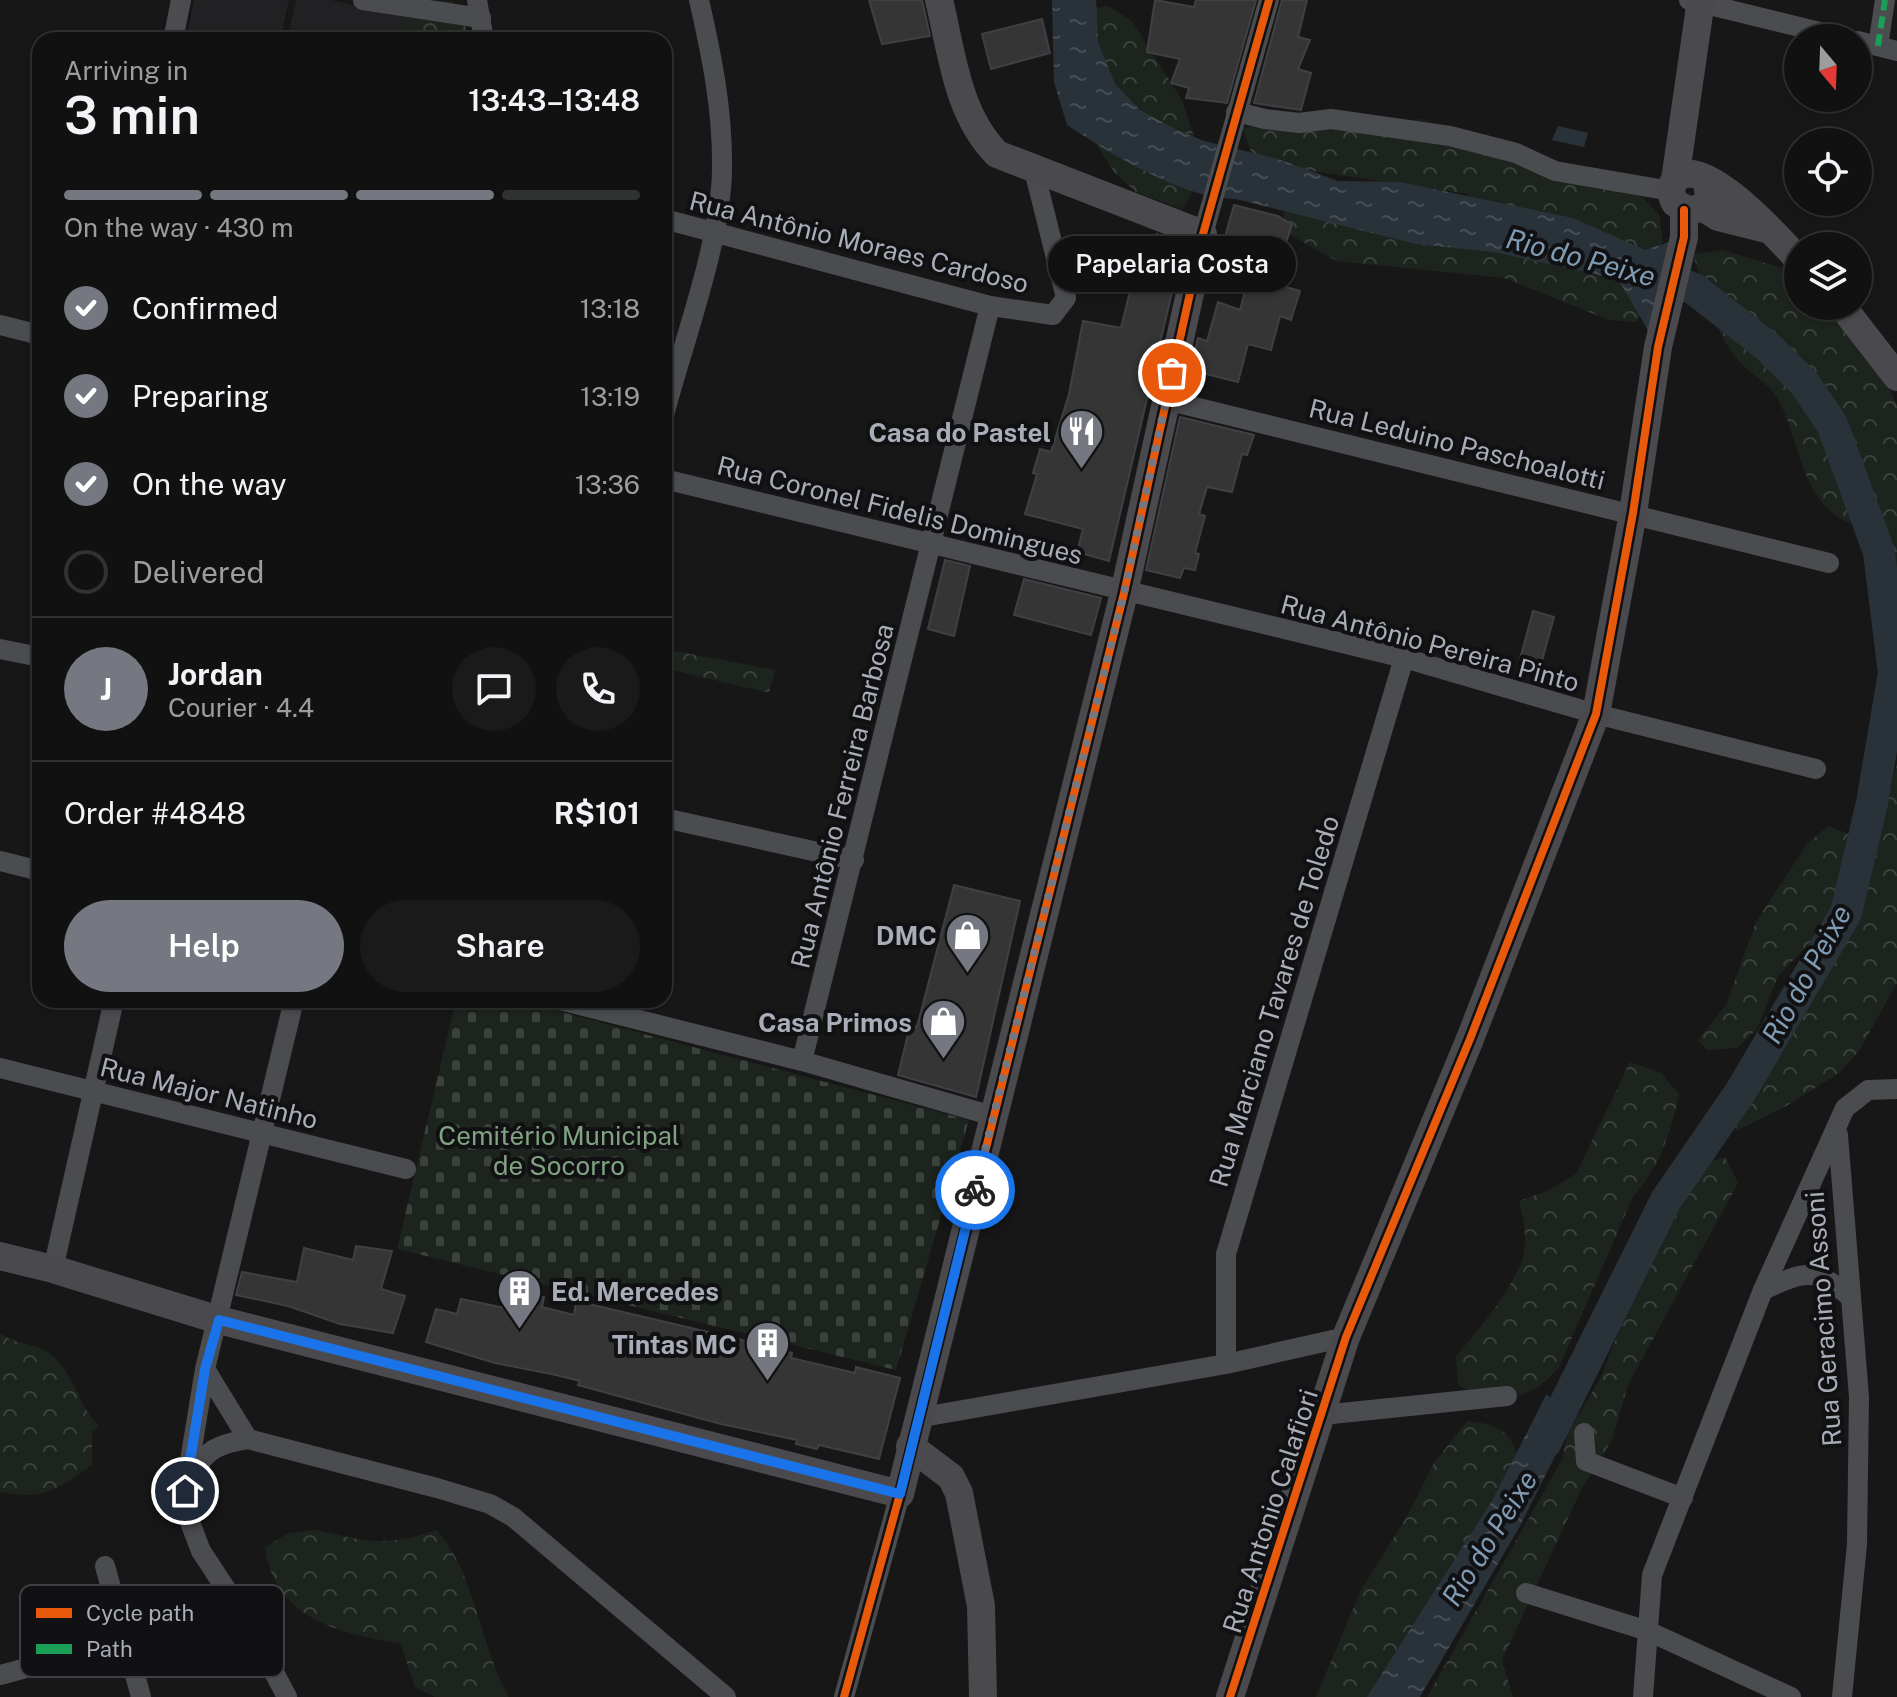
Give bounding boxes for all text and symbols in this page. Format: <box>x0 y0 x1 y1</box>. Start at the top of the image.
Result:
north arrow <box>1784 24 1872 112</box>
map controls <box>1784 24 1872 320</box>
text: Arriving in <box>64 55 188 86</box>
text: 13:43–13:48 <box>468 82 640 118</box>
text: 3 min <box>64 85 200 146</box>
button: locate <box>1784 128 1872 216</box>
street label: Rua Antônio Moraes Cardoso <box>686 185 1032 299</box>
text: On the way · 430 m <box>64 212 293 243</box>
water label: Rio do Peixe <box>1503 221 1659 293</box>
button: layers <box>1784 232 1872 320</box>
callout: Papelaria Costa <box>1048 237 1296 293</box>
text: Papelaria Costa <box>1075 248 1269 279</box>
icon: check <box>64 286 108 330</box>
text: Confirmed <box>132 290 278 326</box>
text: 13:18 <box>580 293 640 324</box>
pin <box>1138 339 1206 407</box>
icon: bag <box>1150 351 1194 395</box>
icon: check <box>64 374 108 418</box>
text: Preparing <box>132 378 269 414</box>
text: 13:19 <box>580 381 640 412</box>
street label: Rua Leduino Paschoalotti <box>1306 392 1608 496</box>
restaurant icon: Casa do Pastel <box>1058 408 1106 471</box>
place label: Casa do Pastel <box>869 417 1051 448</box>
street label: Rua Coronel Fidelis Domingues <box>714 450 1086 570</box>
icon: check <box>64 462 108 506</box>
text: On the way <box>132 466 286 502</box>
text: 13:36 <box>575 469 640 500</box>
text: Delivered <box>132 554 264 590</box>
street label: Rua Antônio Pereira Pinto <box>1277 588 1583 698</box>
street label: Rua Antônio Ferreira Barbosa <box>784 620 900 972</box>
button: chat <box>452 647 536 731</box>
button: phone <box>556 647 640 731</box>
text: Jordan <box>168 656 263 692</box>
text: J <box>100 671 112 707</box>
text: Courier · 4.4 <box>168 692 314 723</box>
text: Order #4848 <box>64 795 246 831</box>
text: R$101 <box>554 795 640 831</box>
street label: Rua Marciano Tavares de Toledo <box>1203 812 1345 1190</box>
water label: Rio do Peixe <box>1754 899 1858 1049</box>
button: Help <box>64 900 344 992</box>
button: Share <box>360 900 640 992</box>
shop icon: DMC <box>944 911 992 974</box>
place label: DMC <box>876 920 937 951</box>
shop icon: Casa Primos <box>919 998 967 1061</box>
place label: Casa Primos <box>758 1007 912 1038</box>
street label: Rua Major Natinho <box>97 1051 321 1135</box>
park label: Cemitério Municipal de Socorro <box>438 1120 680 1181</box>
courier <box>935 1150 1015 1230</box>
icon: bike <box>953 1168 997 1212</box>
street label: Rua Geracimo Assoni <box>1799 1191 1847 1447</box>
building icon: Ed. Mercedes <box>496 1267 544 1330</box>
place label: Ed. Mercedes <box>551 1276 719 1307</box>
building icon: Tintas MC <box>744 1320 792 1383</box>
place label: Tintas MC <box>612 1329 737 1360</box>
street label: Rua Antonio Calafiori <box>1216 1385 1324 1637</box>
pin <box>151 1457 219 1525</box>
water label: Rio do Peixe <box>1434 1464 1544 1612</box>
icon: home <box>163 1469 207 1513</box>
legend <box>20 1585 284 1677</box>
text: Cycle path <box>86 1600 194 1626</box>
text: Path <box>86 1636 133 1662</box>

